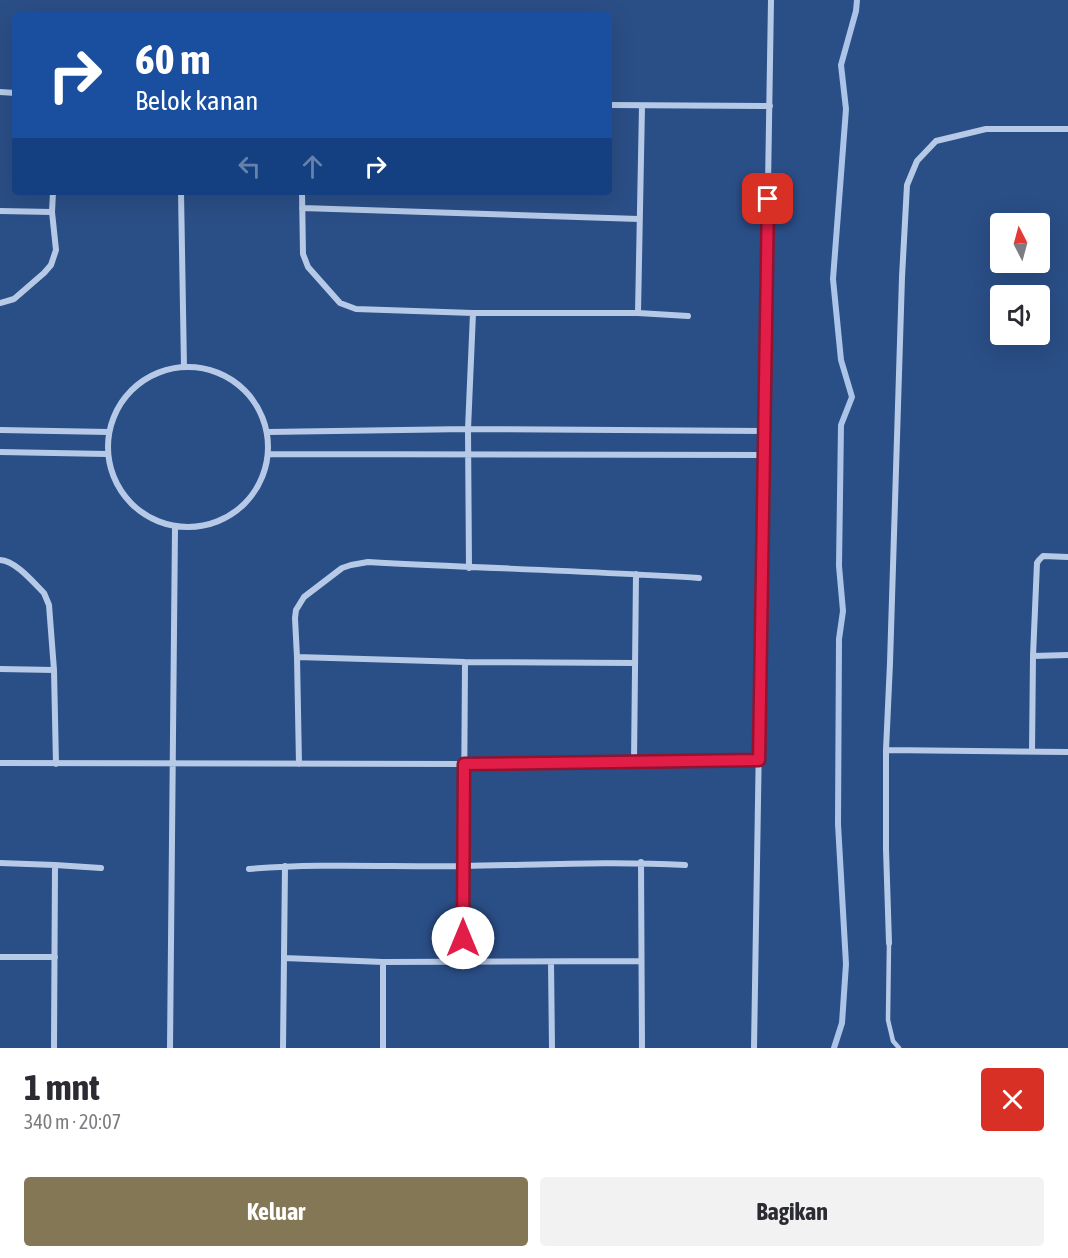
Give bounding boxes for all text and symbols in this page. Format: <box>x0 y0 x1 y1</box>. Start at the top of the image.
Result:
text: 60 m <box>135 35 210 83</box>
icon: right <box>36 36 114 114</box>
text: Belok kanan <box>135 85 258 116</box>
icon: left <box>233 150 266 183</box>
icon: ahead <box>296 150 329 183</box>
icon: right <box>359 150 392 183</box>
pin <box>742 173 793 224</box>
icon: arrive <box>751 182 784 215</box>
north arrow <box>990 213 1050 273</box>
map controls <box>990 213 1050 345</box>
button: sound <box>990 285 1050 345</box>
position arrow <box>431 906 495 970</box>
text: 1 mnt <box>24 1066 100 1108</box>
button: close <box>981 1068 1044 1131</box>
text: 340 m · 20:07 <box>24 1110 121 1133</box>
button: Keluar <box>24 1177 528 1246</box>
button: Bagikan <box>540 1177 1044 1246</box>

